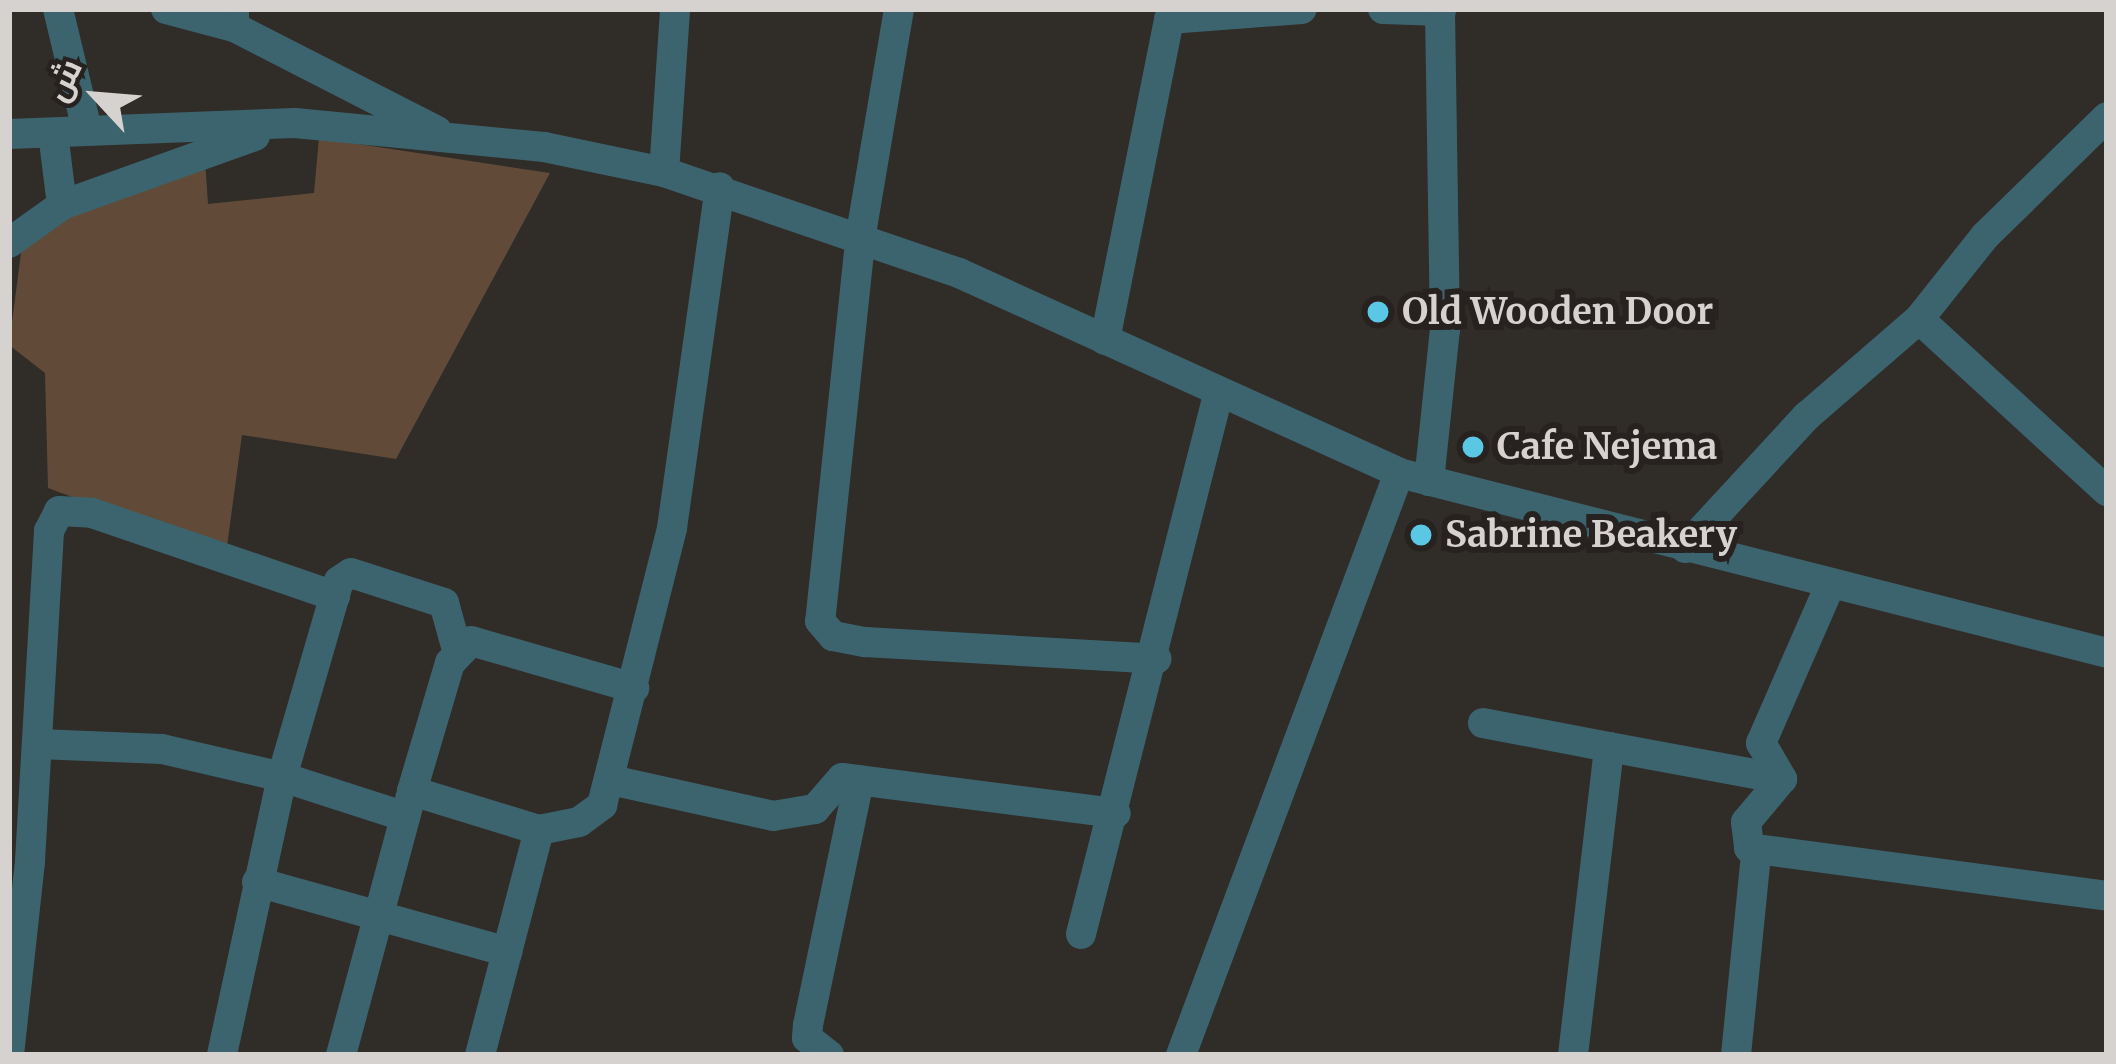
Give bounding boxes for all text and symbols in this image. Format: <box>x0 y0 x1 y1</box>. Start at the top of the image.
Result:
north arrow <box>36 36 156 156</box>
text: ش <box>35 52 91 108</box>
place label: Old Wooden Door <box>1402 290 1713 334</box>
marker: Old Wooden Door <box>1365 299 1391 325</box>
place label: Cafe Nejema <box>1497 425 1717 469</box>
marker: Cafe Nejema <box>1460 434 1486 460</box>
place label: Sabrine Beakery <box>1445 513 1737 557</box>
marker: Sabrine Beakery <box>1408 522 1434 548</box>

